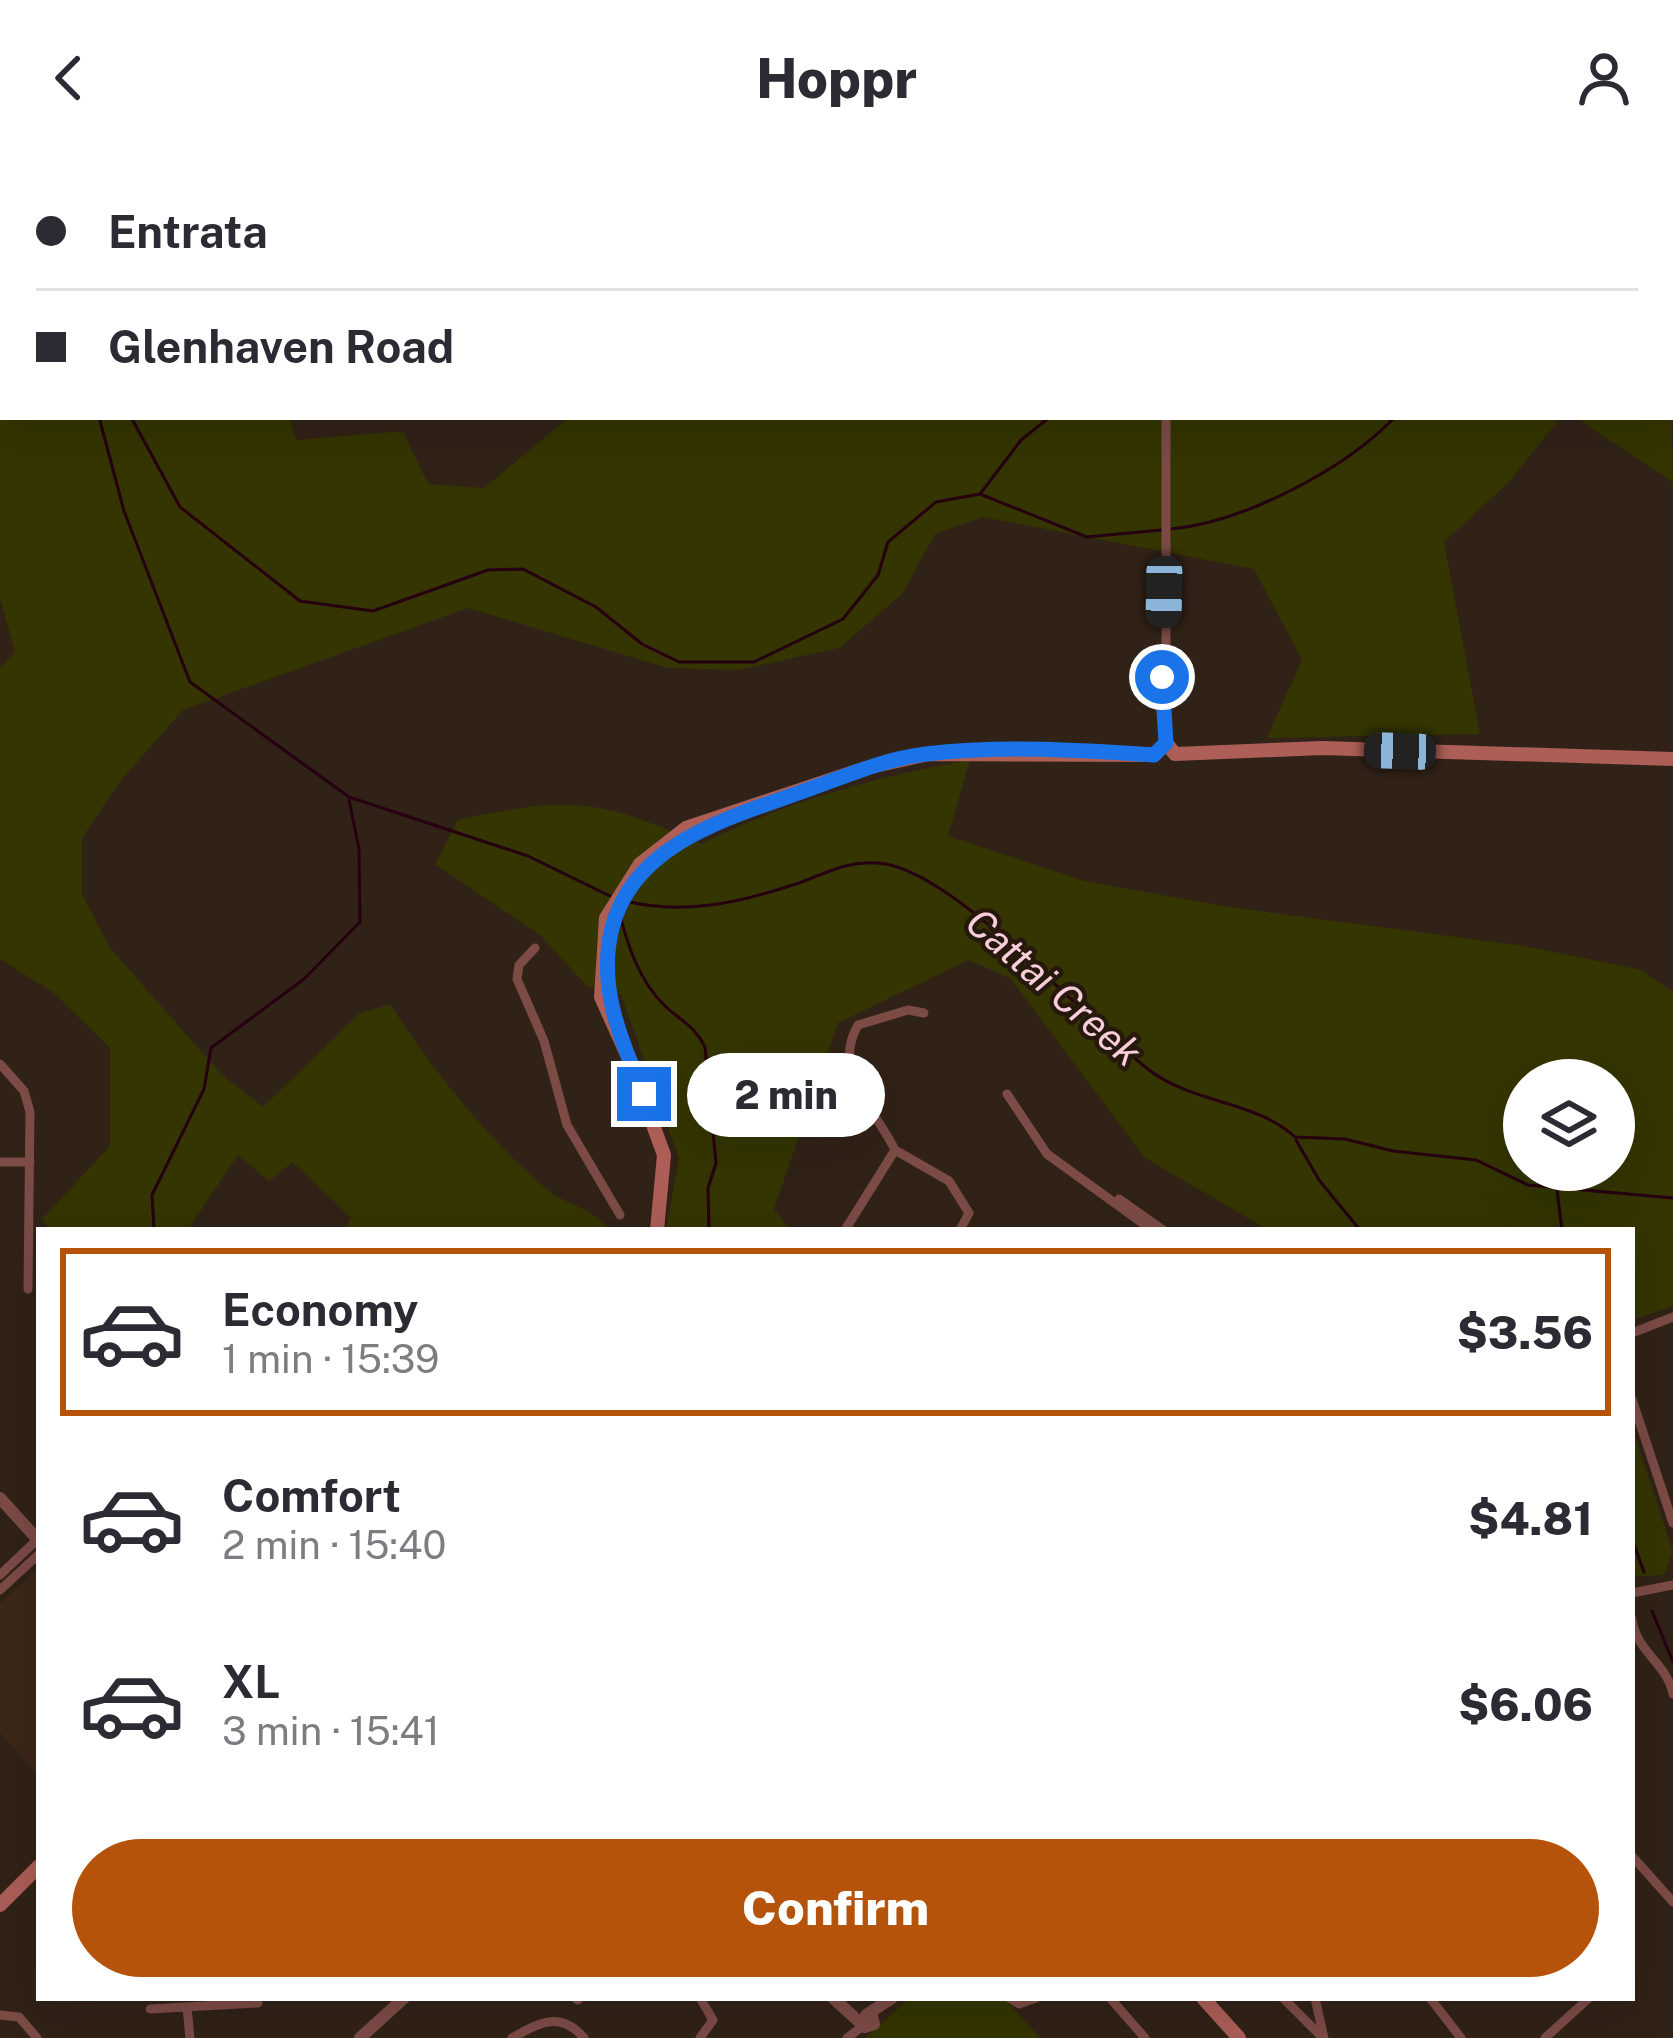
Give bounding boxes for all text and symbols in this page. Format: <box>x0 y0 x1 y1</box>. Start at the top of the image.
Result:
icon: back <box>36 45 102 111</box>
icon: person <box>1571 45 1637 111</box>
text: Hoppr <box>756 47 917 110</box>
text: Entrata <box>108 205 268 258</box>
text: Glenhaven Road <box>108 320 454 373</box>
car <box>1145 556 1183 628</box>
route start <box>1135 650 1189 704</box>
car <box>1363 732 1437 770</box>
water label: Cattai Creek <box>957 899 1151 1075</box>
callout: 2 min <box>686 1052 884 1136</box>
map controls <box>1503 1059 1635 1191</box>
button: layers <box>1503 1059 1635 1191</box>
route end <box>617 1067 671 1121</box>
text: 2 min <box>734 1072 838 1118</box>
icon: car <box>78 1278 186 1386</box>
text: Economy <box>222 1283 418 1336</box>
text: $3.56 <box>1457 1306 1593 1359</box>
text: 1 min · 15:39 <box>222 1336 439 1382</box>
icon: car <box>78 1464 186 1572</box>
text: Comfort <box>222 1469 401 1522</box>
text: $4.81 <box>1468 1492 1593 1545</box>
text: 2 min · 15:40 <box>222 1522 446 1568</box>
icon: car <box>78 1650 186 1758</box>
text: XL <box>222 1655 280 1708</box>
text: $6.06 <box>1458 1678 1593 1731</box>
text: 3 min · 15:41 <box>222 1708 440 1754</box>
button: Confirm <box>72 1839 1599 1977</box>

